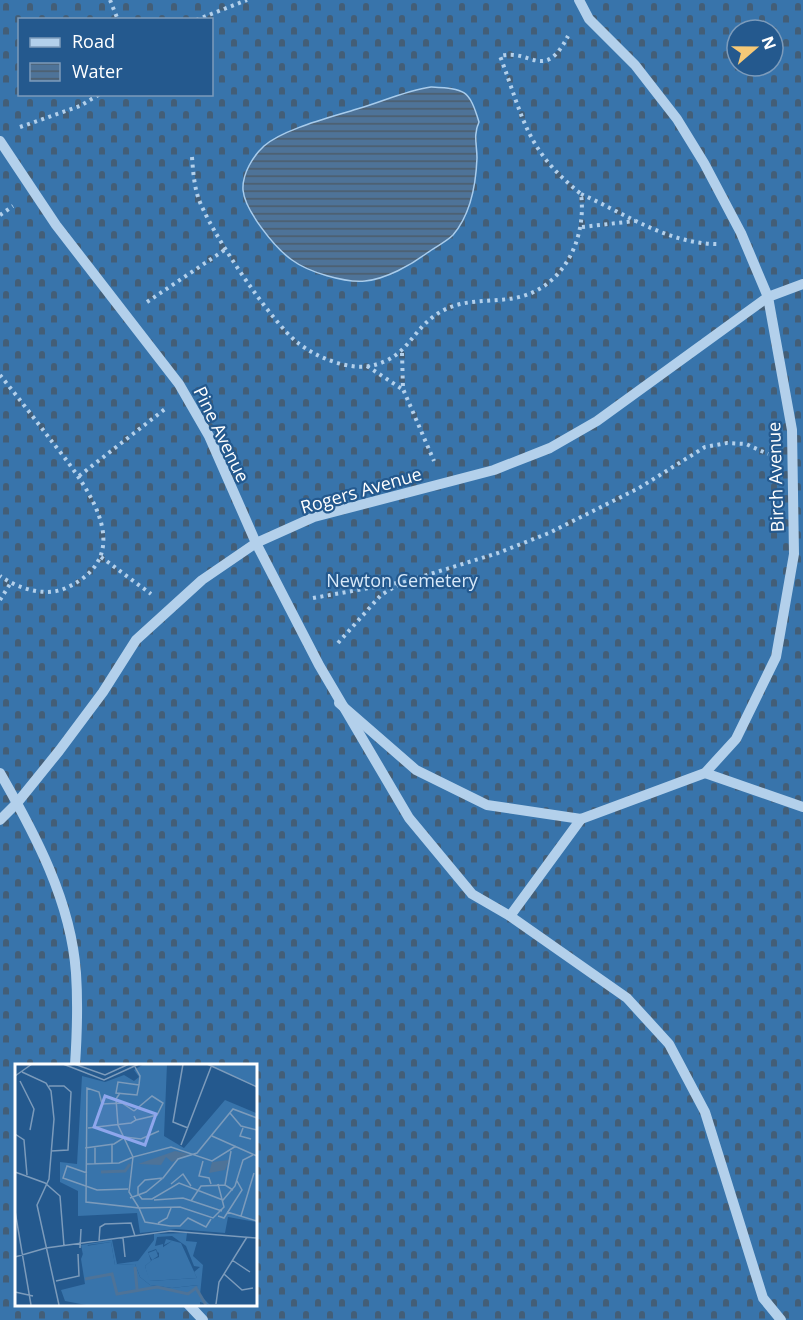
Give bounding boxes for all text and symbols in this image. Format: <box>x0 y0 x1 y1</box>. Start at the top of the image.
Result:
legend <box>18 18 213 96</box>
north arrow <box>725 18 785 78</box>
text: Road <box>72 29 115 53</box>
text: N <box>757 33 782 53</box>
text: Water <box>72 59 123 83</box>
street label: Pine Avenue <box>188 382 256 486</box>
street label: Birch Avenue <box>761 421 789 533</box>
street label: Rogers Avenue <box>298 461 424 519</box>
park label: Newton Cemetery <box>326 568 479 592</box>
inset map <box>15 1064 256 1305</box>

